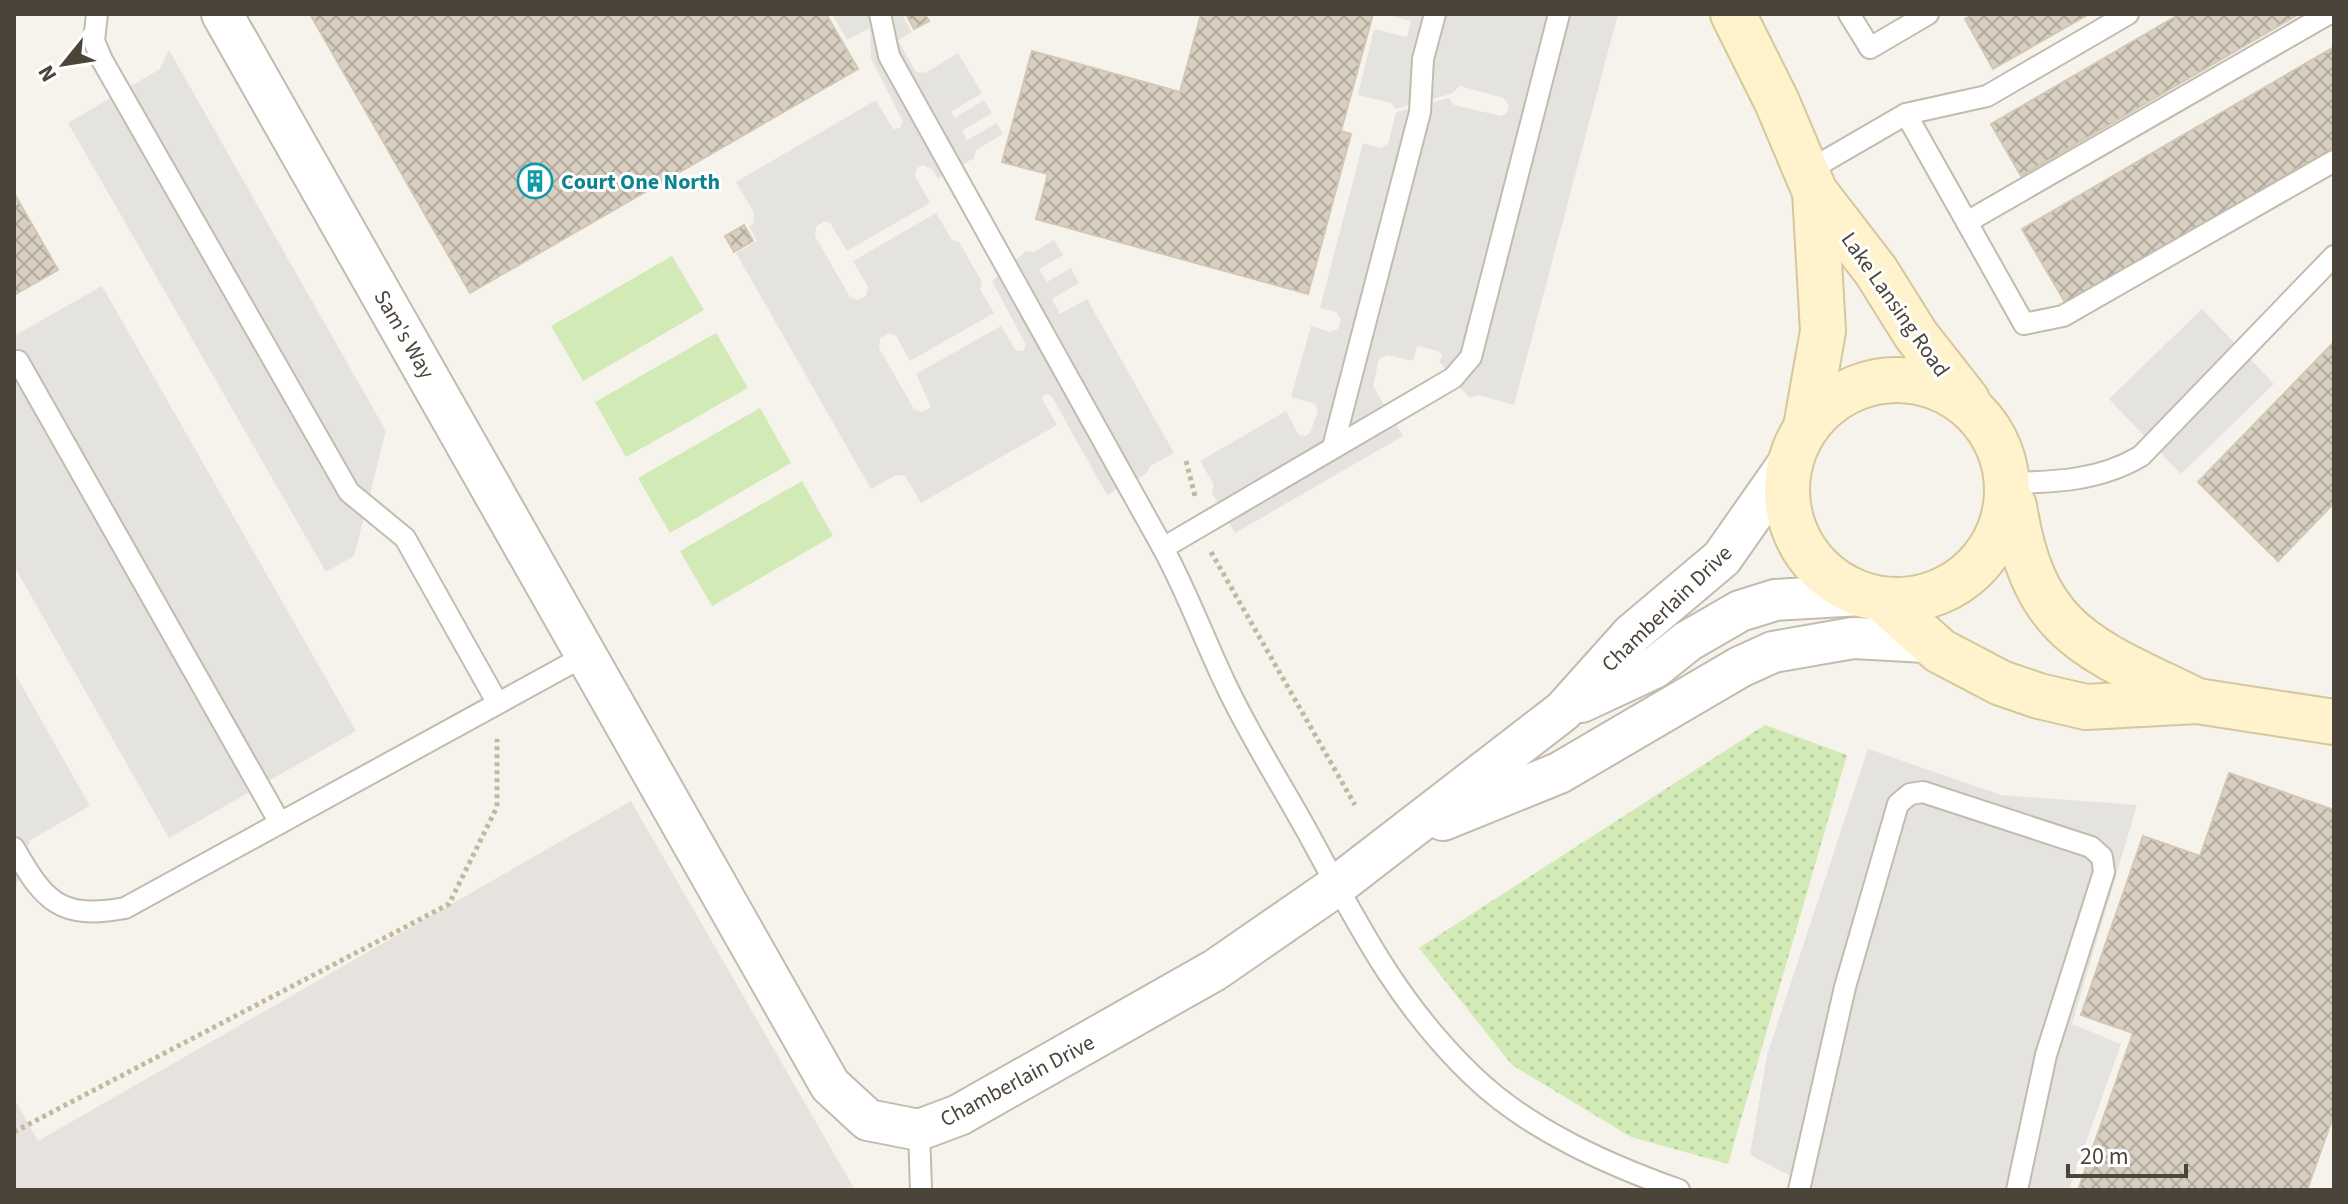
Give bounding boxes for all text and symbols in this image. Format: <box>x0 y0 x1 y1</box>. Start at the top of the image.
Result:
north arrow <box>24 24 104 104</box>
text: N <box>30 59 65 88</box>
building icon: Court One North <box>516 162 554 200</box>
place label: Court One North <box>561 166 720 198</box>
street label: Lake Lansing Road <box>1833 225 1957 384</box>
street label: Sam's Way <box>366 284 443 386</box>
street label: Chamberlain Drive <box>1594 538 1739 680</box>
street label: Chamberlain Drive <box>935 1027 1100 1135</box>
scale bar <box>2068 1128 2186 1178</box>
text: 20 m <box>2080 1139 2129 1174</box>

